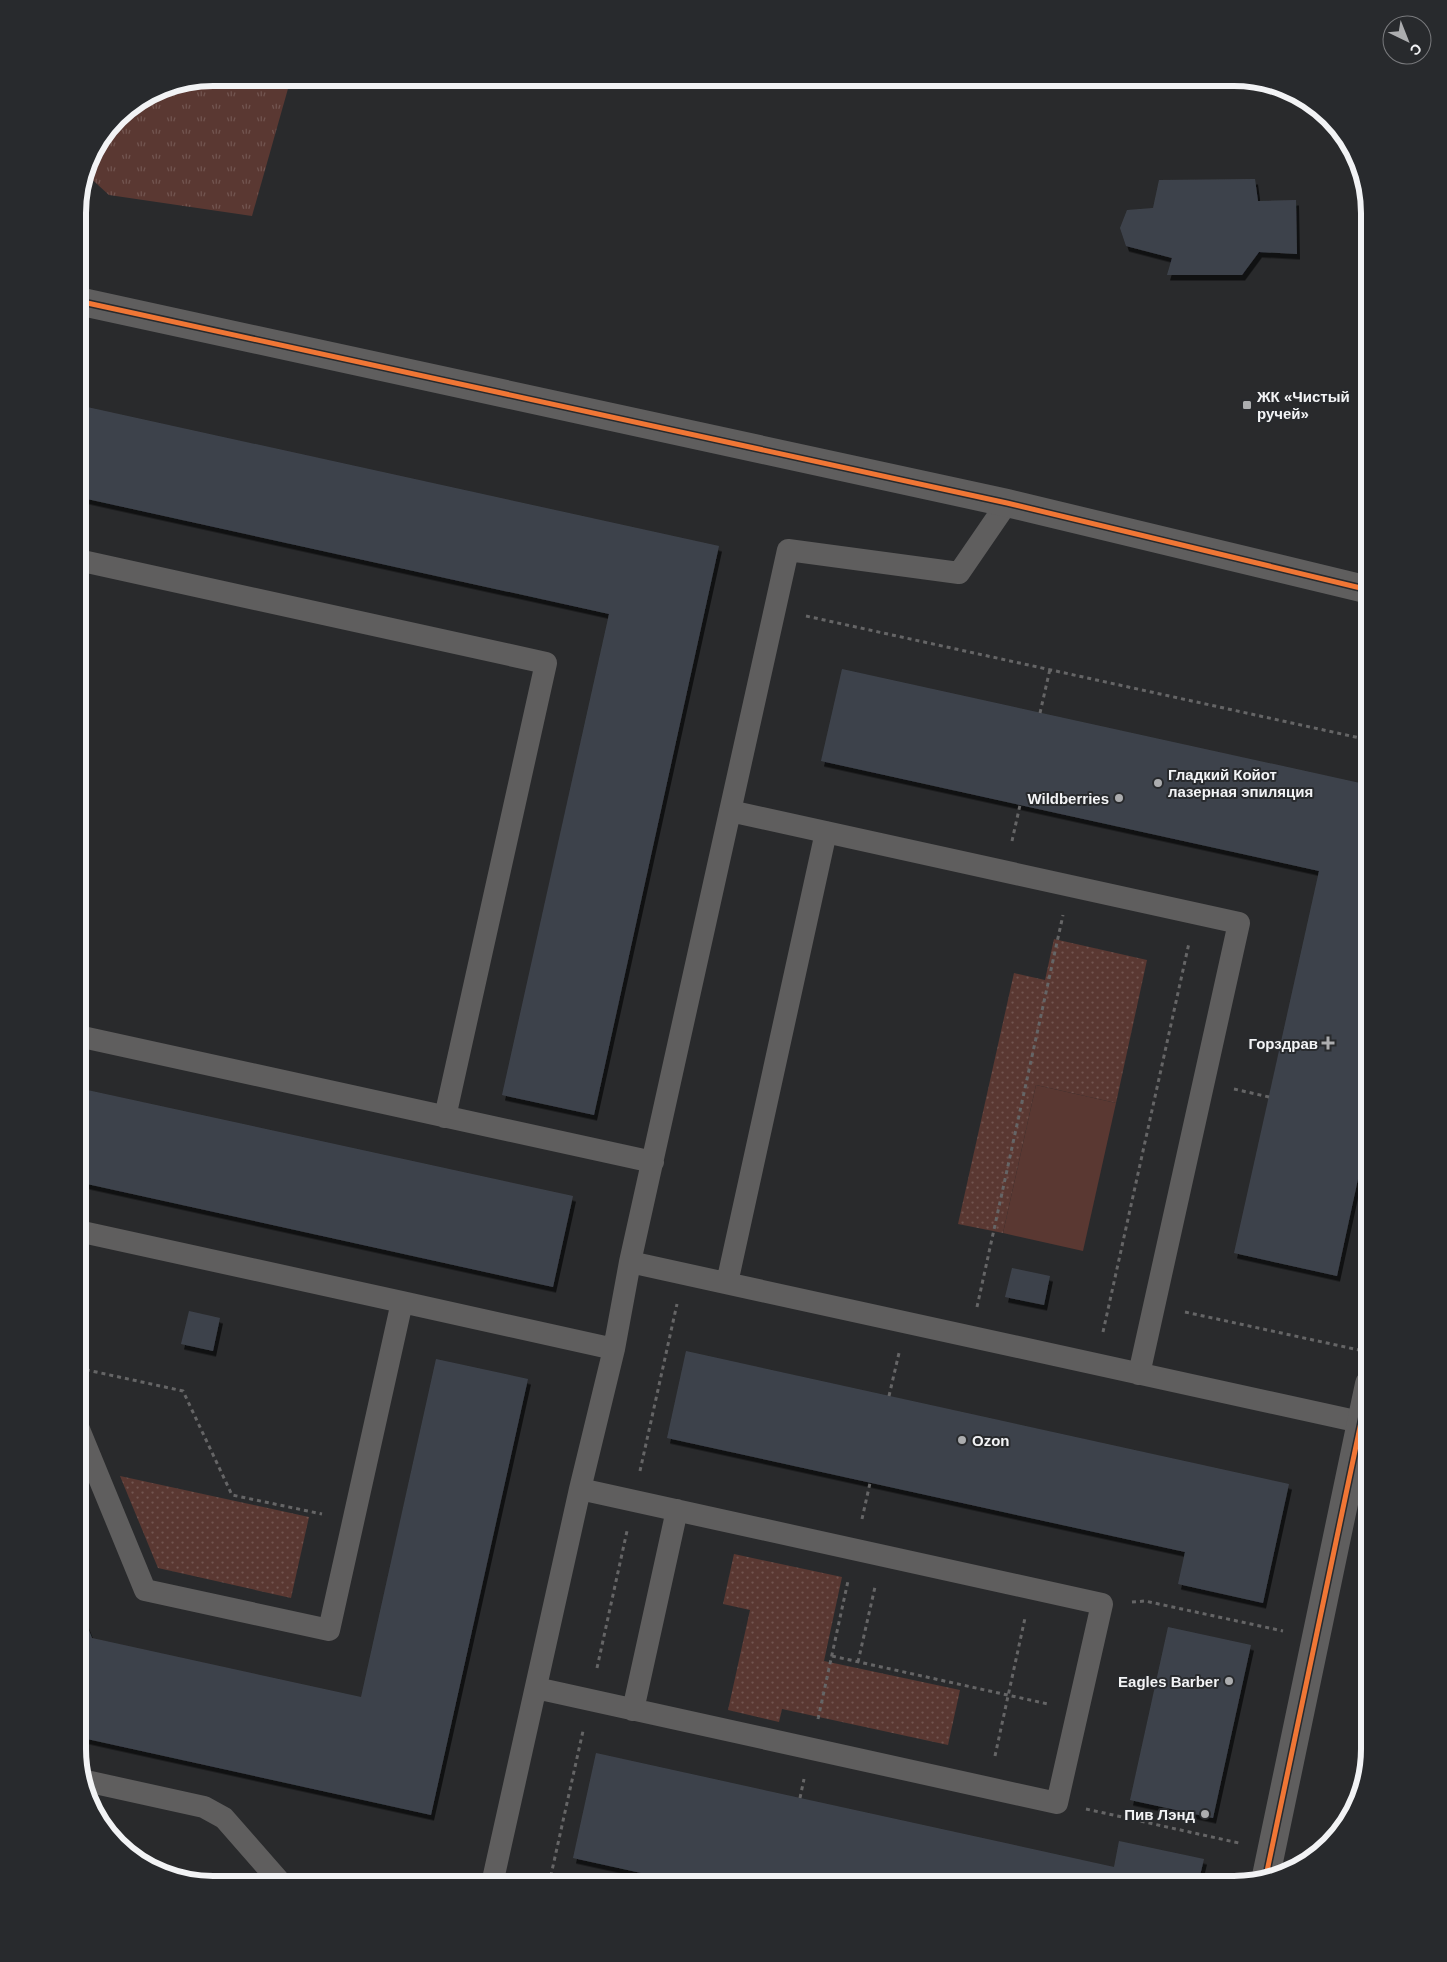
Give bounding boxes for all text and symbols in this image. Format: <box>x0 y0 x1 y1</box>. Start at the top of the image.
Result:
north arrow <box>1382 15 1432 65</box>
text: С <box>1407 40 1425 59</box>
place label: ЖК «Чистый ручей» <box>1256 388 1350 422</box>
marker: ЖК «Чистый ручей» <box>1241 399 1253 411</box>
place label: Гладкий Койот лазерная эпиляция <box>1168 766 1313 800</box>
marker: Гладкий Койот лазерная эпиляция <box>1152 777 1164 789</box>
place label: Wildberries <box>1027 790 1109 807</box>
marker: Wildberries <box>1113 792 1125 804</box>
place label: Горздрав <box>1248 1035 1318 1052</box>
marker: Горздрав <box>1322 1037 1334 1049</box>
place label: Ozon <box>972 1432 1010 1449</box>
marker: Ozon <box>956 1434 968 1446</box>
place label: Eagles Barber <box>1118 1673 1219 1690</box>
marker: Eagles Barber <box>1223 1675 1235 1687</box>
place label: Пив Лэнд <box>1124 1806 1195 1823</box>
marker: Пив Лэнд <box>1199 1808 1211 1820</box>

